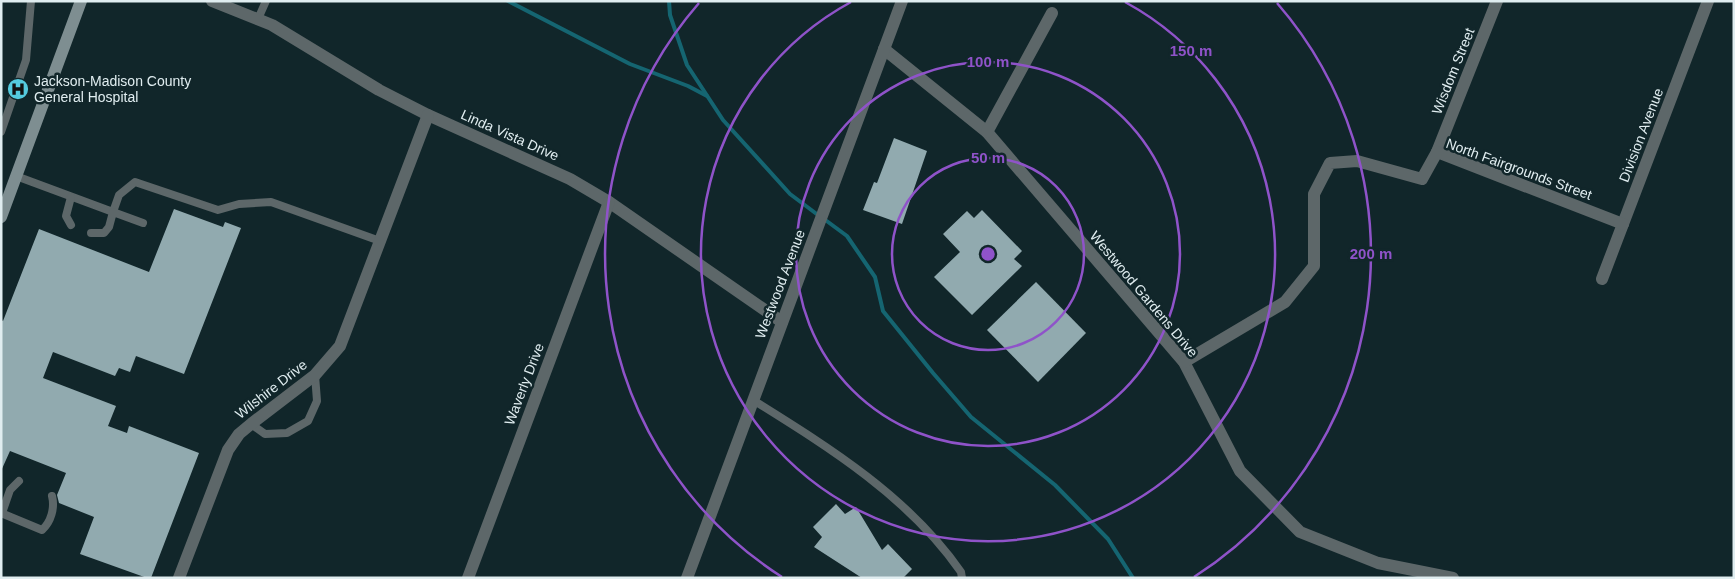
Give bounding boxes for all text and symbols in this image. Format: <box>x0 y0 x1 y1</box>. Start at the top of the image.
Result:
street label: Wisdom Street <box>1428 25 1478 117</box>
text: 150 m <box>1170 42 1212 59</box>
text: 100 m <box>967 53 1009 70</box>
place label: Jackson-Madison County General Hospital <box>34 73 191 105</box>
hospital icon: Jackson-Madison County General Hospital <box>6 77 30 101</box>
street label: Division Avenue <box>1616 86 1666 184</box>
street label: Linda Vista Drive <box>459 106 562 164</box>
street label: North Fairgrounds Street <box>1444 135 1594 203</box>
text: 50 m <box>971 149 1005 166</box>
street label: Westwood Avenue <box>752 227 808 341</box>
street label: Westwood Gardens Drive <box>1087 228 1201 360</box>
centre of rings <box>979 245 997 263</box>
text: 200 m <box>1350 245 1392 262</box>
street label: Waverly Drive <box>501 341 547 427</box>
street label: Wilshire Drive <box>232 356 310 422</box>

